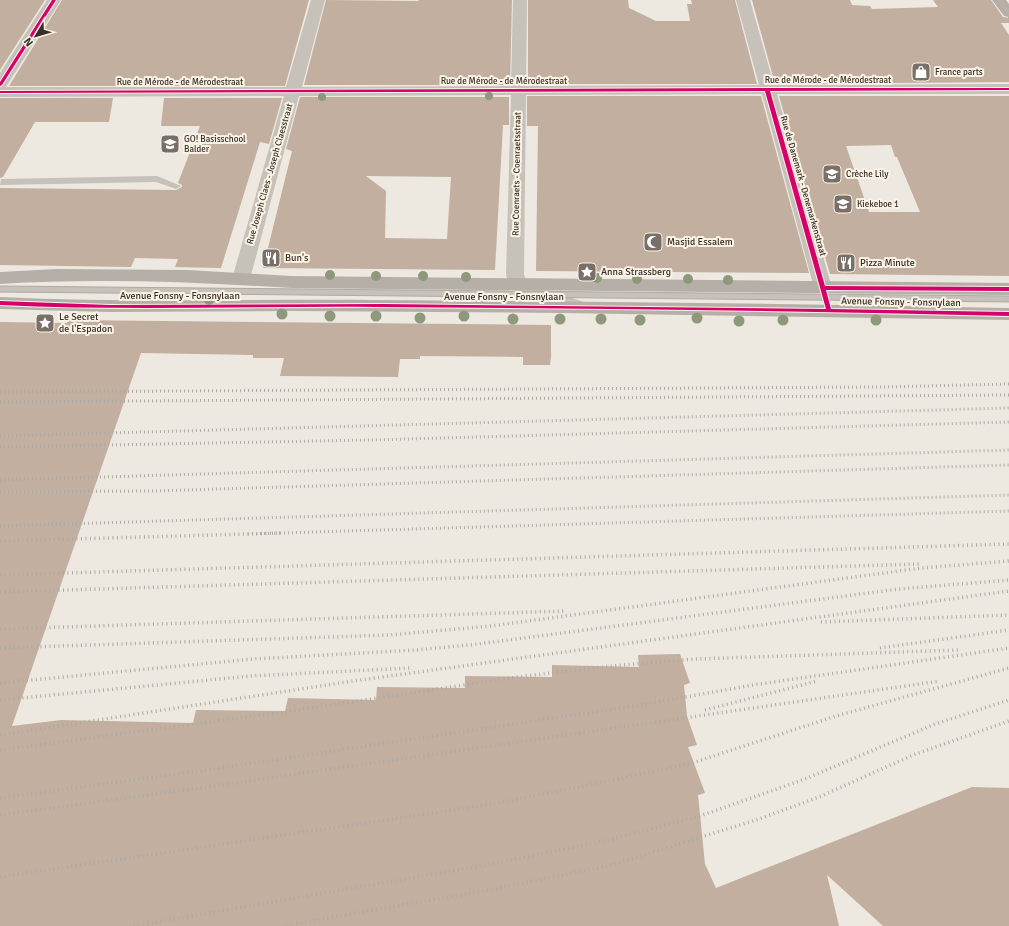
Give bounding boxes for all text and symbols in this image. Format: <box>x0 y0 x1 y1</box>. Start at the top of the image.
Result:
north arrow <box>16 16 56 56</box>
text: N <box>21 35 36 49</box>
shop icon: France parts <box>910 61 932 83</box>
place label: France parts <box>935 67 983 78</box>
street label: Rue de Mérode - de Mérodestraat <box>765 75 891 86</box>
street label: Rue de Mérode - de Mérodestraat <box>441 76 567 87</box>
street label: Rue de Mérode - de Mérodestraat <box>117 77 243 88</box>
street label: Rue Joseph Claes - Joseph Claesstraat <box>245 102 295 246</box>
street label: Rue Coenraets - Coenraetsstraat <box>510 112 524 236</box>
street label: Rue de Danemark - Denemarkenstraat <box>778 115 828 257</box>
school or university icon: GO! Basisschool Balder <box>159 133 181 155</box>
place label: GO! Basisschool Balder <box>184 134 246 155</box>
school or university icon: Crèche Lily <box>821 163 843 185</box>
place label: Crèche Lily <box>846 169 889 180</box>
school or university icon: Kiekeboe 1 <box>832 193 854 215</box>
place label: Kiekeboe 1 <box>857 199 899 210</box>
mosque icon: Masjid Essalem <box>642 231 664 253</box>
place label: Masjid Essalem <box>667 236 733 248</box>
restaurant icon: Bun's <box>260 247 282 269</box>
place label: Bun's <box>285 252 309 264</box>
restaurant icon: Pizza Minute <box>835 252 857 274</box>
place label: Pizza Minute <box>860 257 915 269</box>
place icon: Anna Strassberg <box>576 261 598 283</box>
place label: Anna Strassberg <box>601 266 671 278</box>
street label: Avenue Fonsny - Fonsnylaan <box>120 290 240 302</box>
street label: Avenue Fonsny - Fonsnylaan <box>444 291 564 303</box>
street label: Avenue Fonsny - Fonsnylaan <box>841 295 961 309</box>
place label: Le Secret de l'Espadon <box>59 311 113 335</box>
place icon: Le Secret de l'Espadon <box>34 312 56 334</box>

